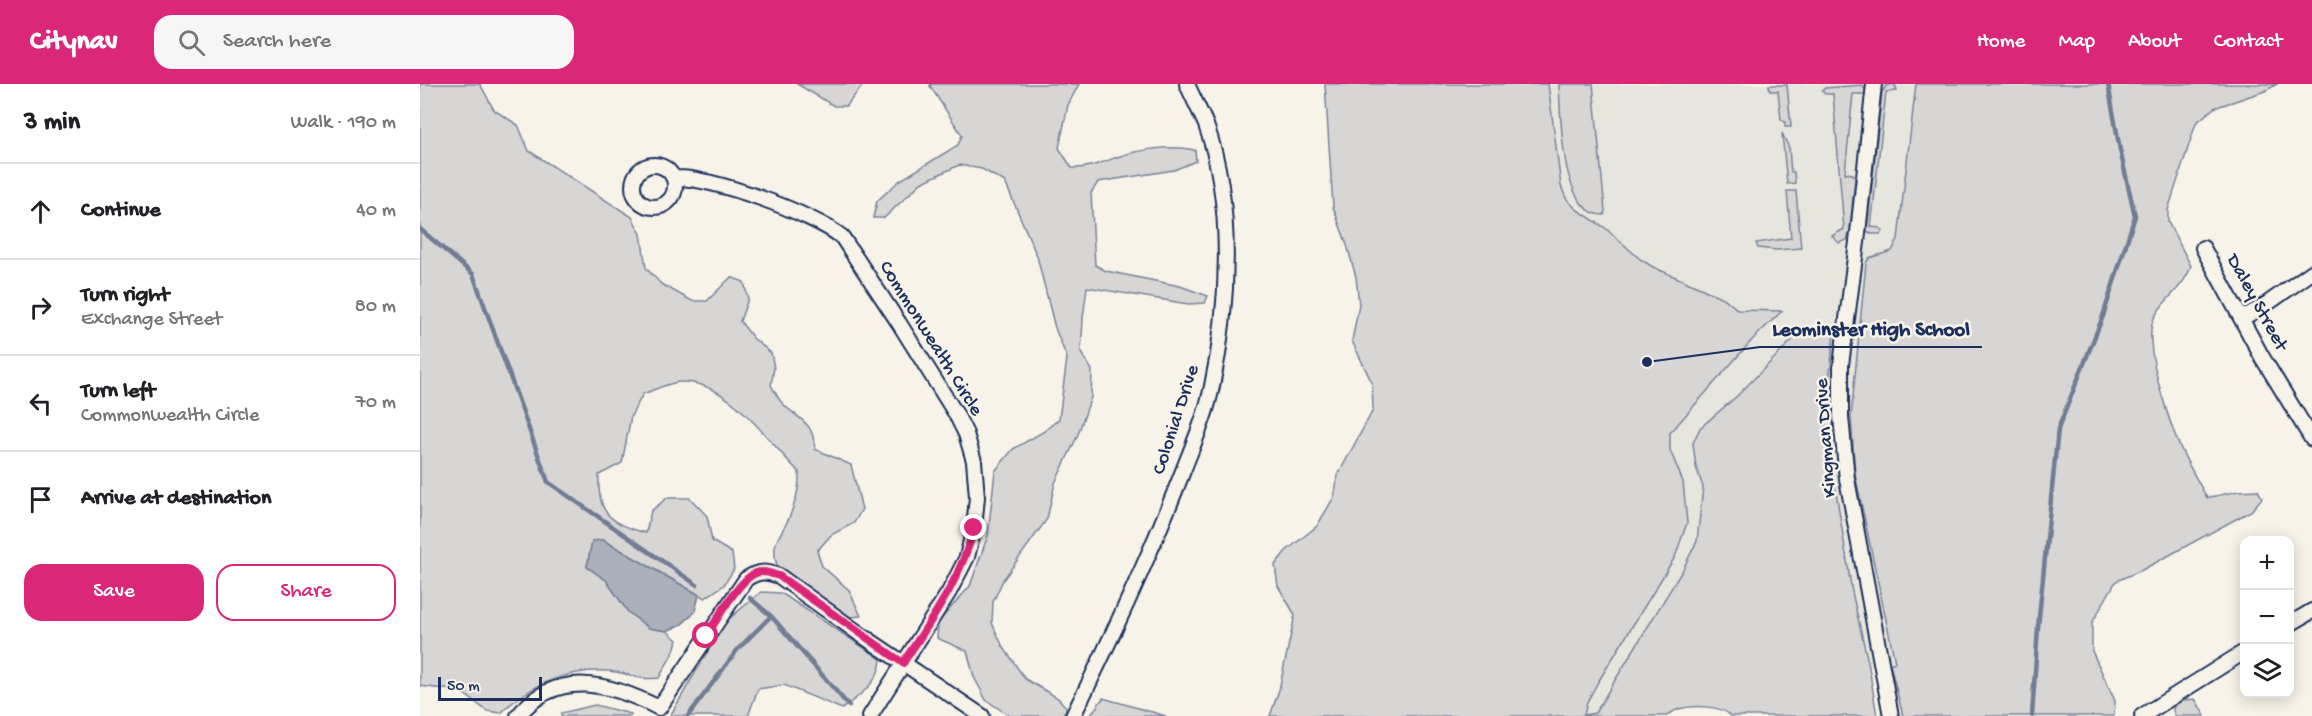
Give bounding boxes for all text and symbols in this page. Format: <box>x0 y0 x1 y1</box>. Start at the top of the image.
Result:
search box <box>154 15 574 69</box>
text: Citynav <box>30 26 118 59</box>
icon: search <box>175 26 208 59</box>
text: Search here <box>223 29 331 55</box>
text: Home <box>1977 30 2025 55</box>
text: Map <box>2058 30 2095 55</box>
text: About <box>2128 30 2181 55</box>
text: Contact <box>2214 30 2282 55</box>
text: 3 min <box>24 108 80 139</box>
text: Walk · 190 m <box>290 112 396 135</box>
icon: ahead <box>24 195 57 228</box>
text: Continue <box>81 198 161 224</box>
text: 40 m <box>356 200 396 223</box>
street label: Daley Street <box>2219 249 2293 357</box>
street label: Commonwealth Circle <box>873 257 987 421</box>
text: Turn right <box>81 283 169 309</box>
icon: right <box>24 291 57 324</box>
text: 80 m <box>355 296 396 319</box>
callout: Leominster High School <box>1760 308 1982 347</box>
text: Exchange Street <box>81 309 222 332</box>
text: Leominster High School <box>1772 319 1970 344</box>
street label: Colonial Drive <box>1148 362 1206 478</box>
street label: Kingman Drive <box>1811 377 1843 498</box>
text: Turn left <box>81 379 155 405</box>
icon: left <box>24 387 57 420</box>
text: 70 m <box>355 392 396 415</box>
text: Commonwealth Circle <box>81 405 259 428</box>
icon: arrive <box>24 483 57 516</box>
text: Arrive at destination <box>81 486 271 512</box>
route end <box>960 514 986 540</box>
map controls <box>2240 536 2294 698</box>
button: + <box>2240 536 2294 590</box>
button: Save <box>24 564 204 621</box>
button: Share <box>216 564 396 621</box>
button: − <box>2240 590 2294 644</box>
route start <box>692 622 718 648</box>
button: layers <box>2240 644 2294 698</box>
scale bar <box>438 674 542 702</box>
text: 50 m <box>447 678 480 697</box>

